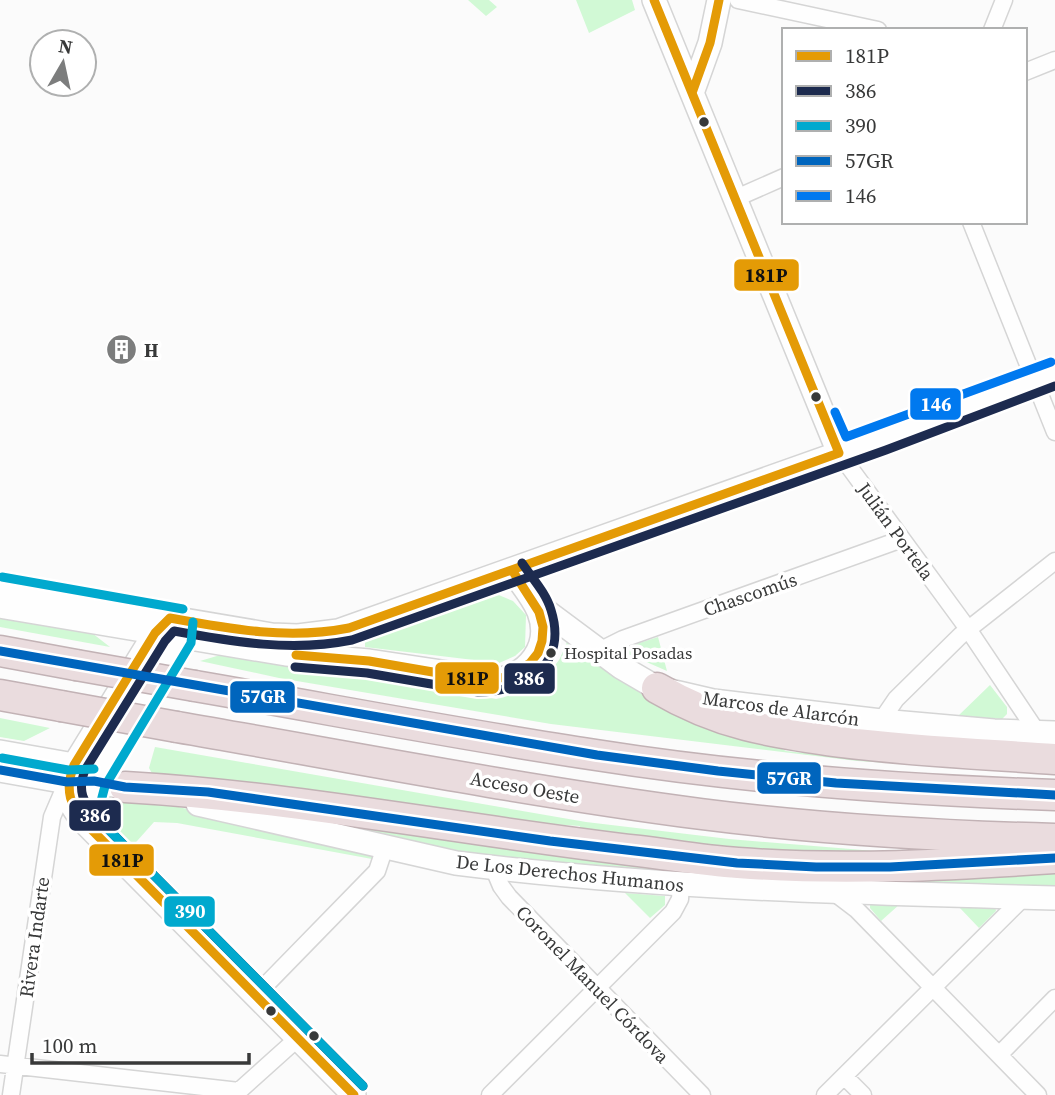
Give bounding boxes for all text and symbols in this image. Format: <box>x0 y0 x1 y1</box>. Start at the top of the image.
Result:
north arrow <box>28 28 98 98</box>
legend <box>782 28 1027 224</box>
text: N <box>57 32 75 60</box>
text: 181P <box>845 41 889 70</box>
text: 386 <box>845 76 877 105</box>
text: 390 <box>845 111 877 140</box>
unlabelled marker <box>697 115 711 129</box>
text: 57GR <box>845 146 894 175</box>
text: 146 <box>845 181 877 210</box>
line badge: 181P <box>733 258 800 292</box>
text: 181P <box>745 262 788 288</box>
building icon: H <box>104 333 138 367</box>
place label: H <box>144 337 159 363</box>
line badge: 146 <box>909 387 962 421</box>
unlabelled marker <box>809 390 823 404</box>
text: 146 <box>921 391 951 417</box>
street label: Julián Portela <box>851 476 940 585</box>
street label: Chascomús <box>700 566 800 622</box>
place label: Hospital Posadas <box>564 641 692 665</box>
marker: Hospital Posadas <box>544 646 558 660</box>
line badge: 181P <box>434 661 500 695</box>
line badge: 386 <box>503 662 556 695</box>
text: 181P <box>446 665 489 691</box>
text: 386 <box>514 665 544 691</box>
line badge: 57GR <box>229 680 296 714</box>
text: 57GR <box>240 683 286 709</box>
street label: Marcos de Alarcón <box>701 684 861 732</box>
line badge: 57GR <box>756 761 822 795</box>
street label: Acceso Oeste <box>468 765 582 809</box>
text: 57GR <box>766 765 812 791</box>
line badge: 386 <box>68 799 122 832</box>
text: 386 <box>80 802 110 828</box>
line badge: 181P <box>88 843 155 877</box>
text: 181P <box>101 847 144 873</box>
street label: De Los Derechos Humanos <box>455 848 685 898</box>
street label: Rivera Indarte <box>13 875 55 999</box>
line badge: 390 <box>163 895 216 928</box>
text: 390 <box>175 898 205 924</box>
street label: Coronel Manuel Córdova <box>511 899 676 1069</box>
unlabelled marker <box>264 1004 278 1018</box>
scale bar <box>32 1021 248 1066</box>
unlabelled marker <box>307 1029 321 1043</box>
text: 100 m <box>42 1031 97 1060</box>

